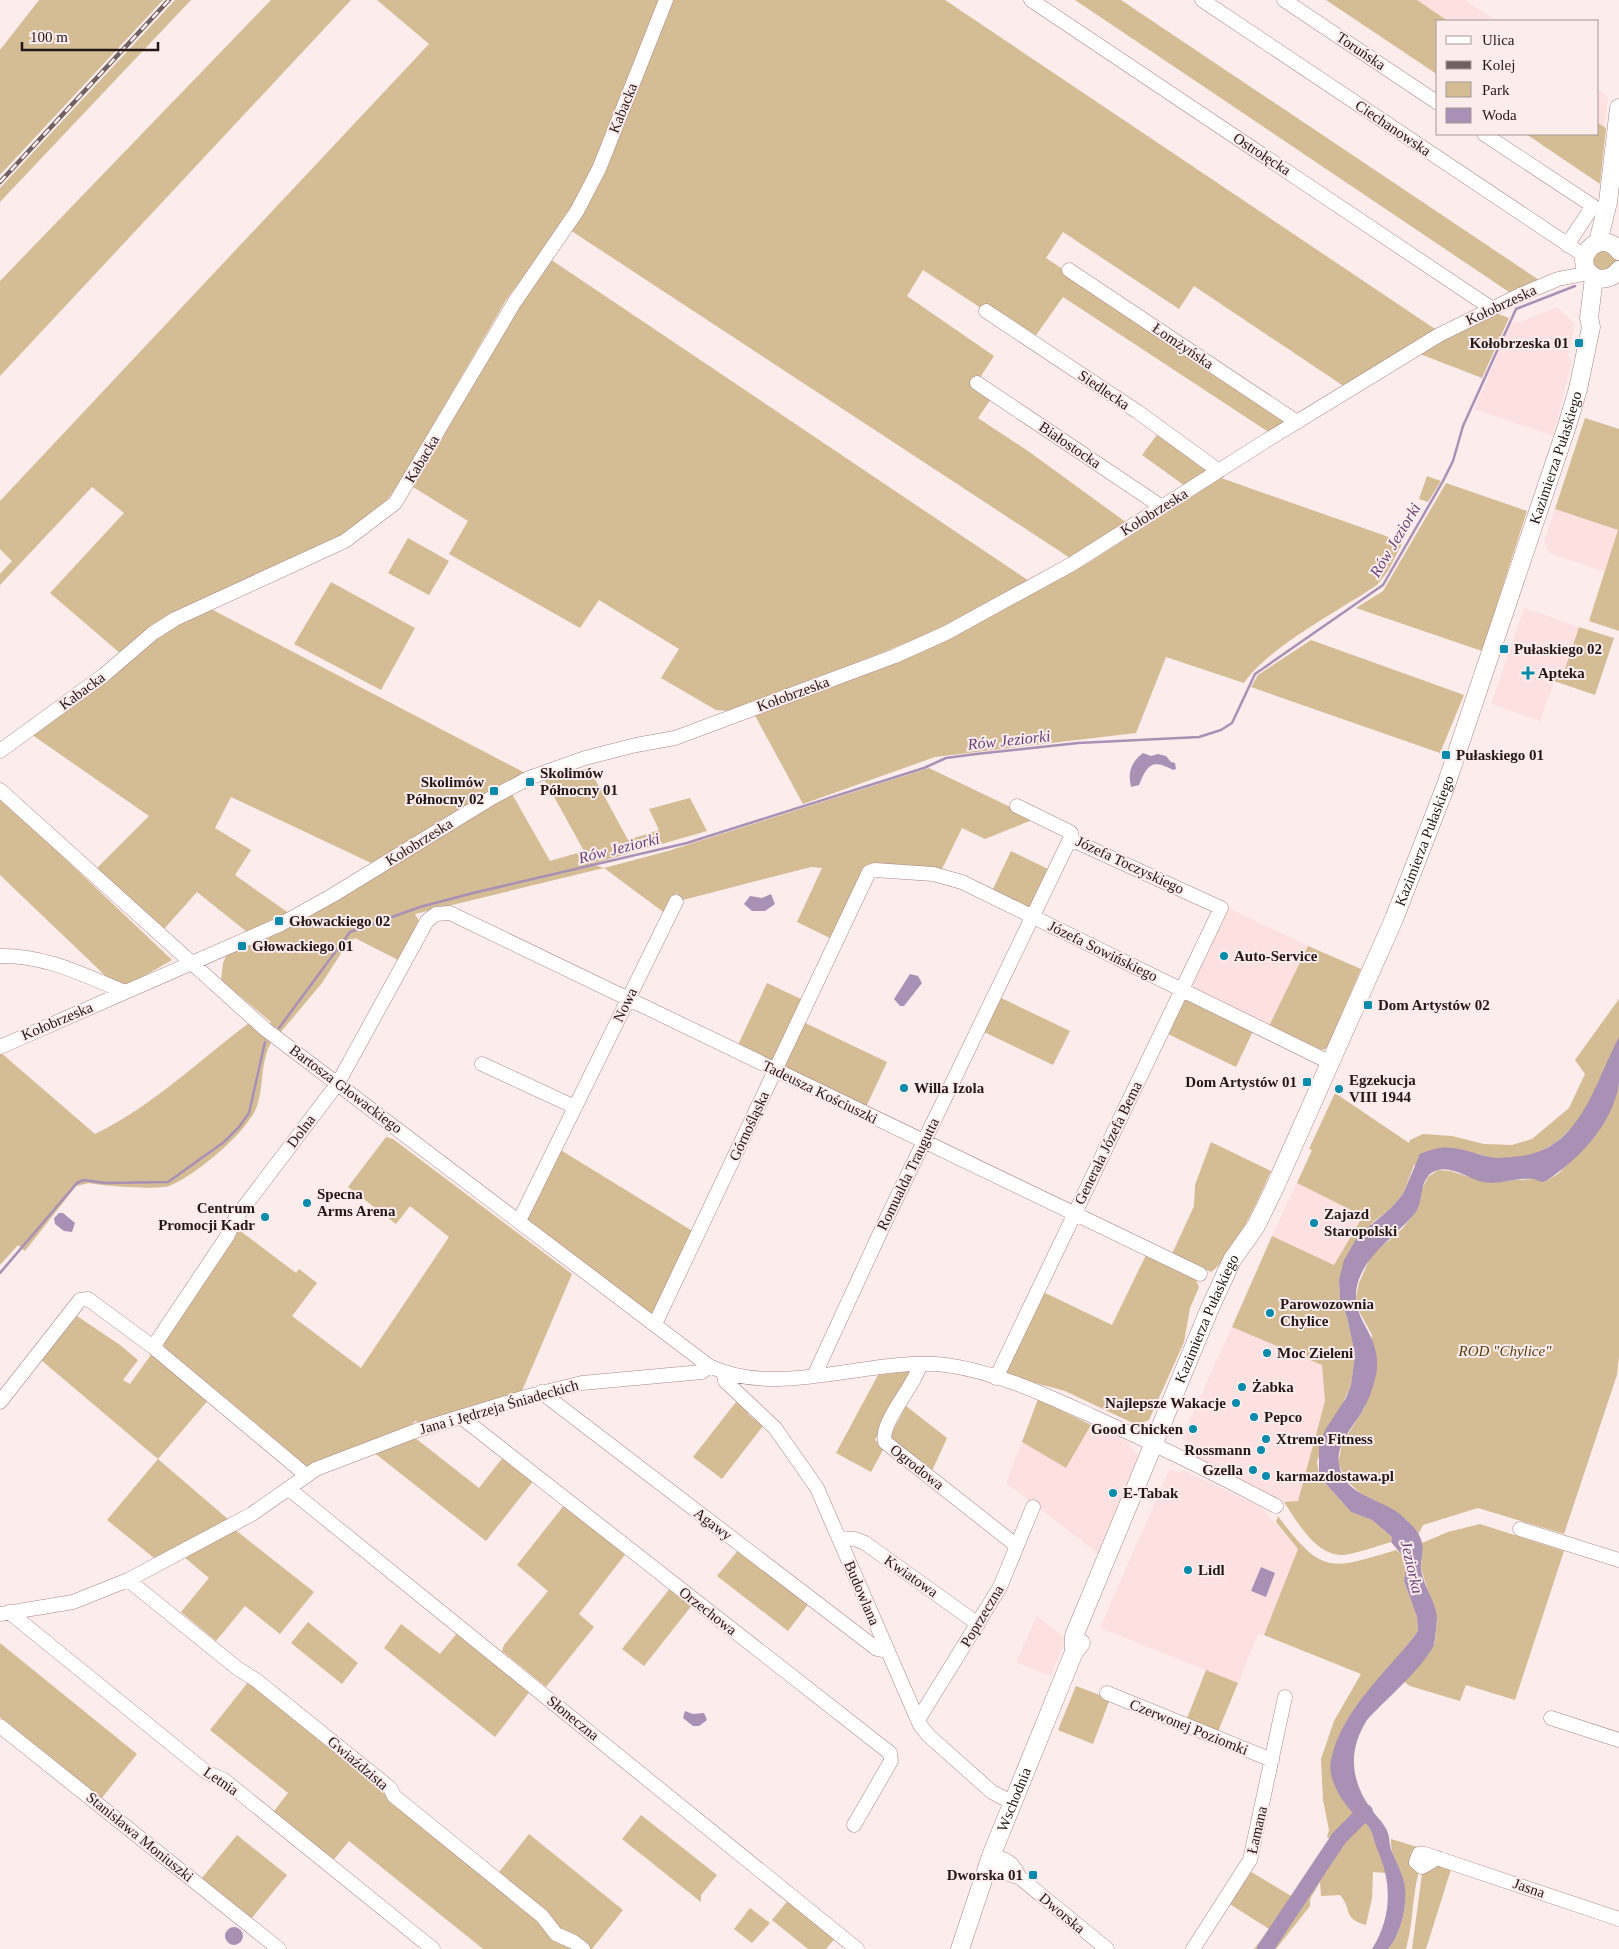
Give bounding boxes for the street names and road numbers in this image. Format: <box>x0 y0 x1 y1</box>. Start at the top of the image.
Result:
street label: Toruńska <box>1333 29 1389 73</box>
street label: Kabacka <box>606 80 640 135</box>
street label: Ciechanowska <box>1352 97 1434 159</box>
street label: Ostrołęcka <box>1230 130 1294 179</box>
street label: Kołobrzeska <box>1463 282 1539 328</box>
street label: Łomżyńska <box>1150 320 1217 372</box>
street label: Siedlecka <box>1075 367 1133 413</box>
street label: Kazimierza Pułaskiego <box>1526 389 1585 526</box>
street label: Białostocka <box>1036 419 1104 472</box>
street label: Kabacka <box>402 432 443 486</box>
street label: Kołobrzeska <box>1118 485 1191 539</box>
street label: Kabacka <box>56 669 108 713</box>
street label: Kołobrzeska <box>755 673 832 714</box>
street label: Kazimierza Pułaskiego <box>1392 773 1457 908</box>
street label: Kołobrzeska <box>383 815 456 869</box>
street label: Józefa Toczyskiego <box>1073 833 1187 897</box>
street label: Józefa Sowińskiego <box>1046 918 1160 984</box>
street label: Nowa <box>610 985 640 1025</box>
street label: Kołobrzeska <box>19 999 95 1043</box>
street label: Bartosza Głowackiego <box>287 1042 405 1136</box>
street label: Tadeusza Kościuszki <box>760 1057 880 1127</box>
street label: Generała Józefa Bema <box>1071 1079 1145 1207</box>
street label: Górnośląska <box>726 1088 772 1163</box>
street label: Dolna <box>284 1111 319 1150</box>
street label: Romualda Traugutta <box>874 1115 942 1233</box>
street label: Kazimierza Pułaskiego <box>1172 1251 1242 1385</box>
street label: Jana i Jędrzeja Śniadeckich <box>418 1377 581 1437</box>
street label: Ogrodowa <box>887 1441 947 1493</box>
street label: Agawy <box>691 1505 736 1544</box>
street label: Kwiatowa <box>881 1552 941 1600</box>
street label: Budowlana <box>841 1558 883 1628</box>
street label: Poprzeczna <box>957 1582 1007 1650</box>
street label: Orzechowa <box>676 1584 740 1639</box>
street label: Słoneczna <box>544 1692 602 1744</box>
street label: Czerwonej Poziomki <box>1127 1696 1251 1758</box>
street label: Gwiaździsta <box>324 1733 392 1793</box>
street label: Letnia <box>201 1764 242 1799</box>
street label: Wschodnia <box>994 1765 1034 1834</box>
street label: Stanisława Moniuszki <box>83 1789 197 1885</box>
street label: Łamana <box>1244 1804 1270 1855</box>
street label: Jasna <box>1511 1875 1547 1901</box>
street label: Dworska <box>1036 1889 1088 1937</box>

